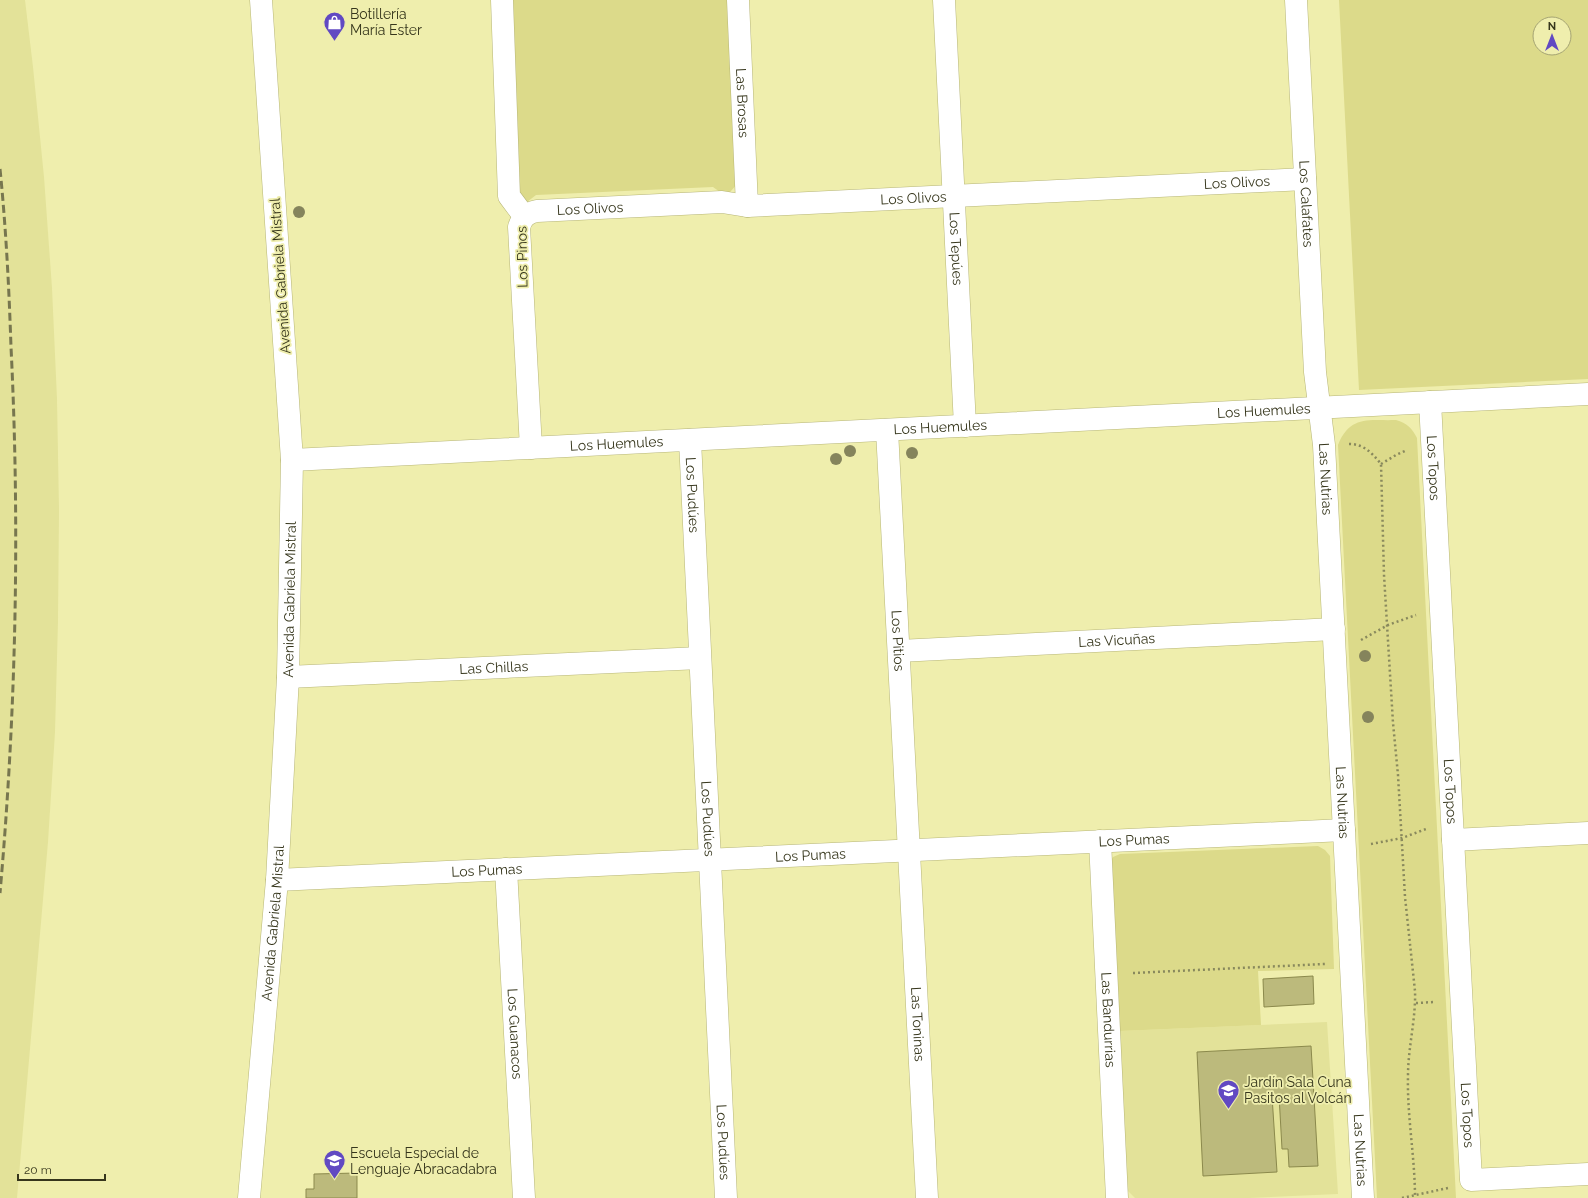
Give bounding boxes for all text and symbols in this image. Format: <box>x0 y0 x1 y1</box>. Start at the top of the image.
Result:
place label: Botillería María Ester <box>350 6 422 38</box>
shop icon: Botillería María Ester <box>321 9 347 42</box>
north arrow <box>1532 16 1572 56</box>
text: N <box>1548 20 1556 33</box>
street label: Las Brosas <box>733 68 752 138</box>
street label: Los Calafates <box>1296 160 1317 248</box>
street label: Los Olivos <box>1203 173 1271 192</box>
street label: Los Olivos <box>880 188 947 208</box>
street label: Avenida Gabriela Mistral <box>267 197 293 354</box>
street label: Los Olivos <box>556 199 624 218</box>
street label: Los Tepúes <box>946 212 966 286</box>
street label: Los Pinos <box>513 226 531 288</box>
street label: Los Huemules <box>1217 400 1311 421</box>
street label: Los Huemules <box>893 417 988 437</box>
street label: Los Huemules <box>569 433 664 454</box>
street label: Los Topos <box>1424 435 1443 501</box>
street label: Las Nutrias <box>1316 442 1336 516</box>
street label: Los Pudúes <box>683 457 702 533</box>
street label: Avenida Gabriela Mistral <box>280 521 299 678</box>
street label: Los Pitios <box>888 610 908 672</box>
street label: Las Vicuñas <box>1078 630 1156 650</box>
street label: Las Chillas <box>459 658 529 677</box>
street label: Los Topos <box>1441 758 1460 825</box>
street label: Las Nutrias <box>1333 766 1352 839</box>
street label: Los Pudúes <box>698 780 718 857</box>
street label: Los Pumas <box>1098 830 1170 849</box>
street label: Avenida Gabriela Mistral <box>258 844 287 1002</box>
street label: Los Pumas <box>775 845 846 865</box>
street label: Los Pumas <box>451 861 523 880</box>
street label: Las Bandurrias <box>1098 972 1119 1068</box>
street label: Las Toninas <box>908 986 928 1062</box>
street label: Los Guanacos <box>505 988 526 1080</box>
place label: Jardín Sala Cuna Pasitos al Volcán <box>1244 1074 1352 1106</box>
school or university icon: Jardín Sala Cuna Pasitos al Volcán <box>1215 1077 1241 1110</box>
street label: Los Topos <box>1458 1082 1477 1148</box>
street label: Los Pudúes <box>714 1104 733 1181</box>
street label: Las Nutrias <box>1351 1113 1370 1187</box>
place label: Escuela Especial de Lenguaje Abracadabra <box>350 1145 497 1177</box>
school or university icon: Escuela Especial de Lenguaje Abracadabra <box>322 1148 348 1181</box>
scale bar <box>18 1156 105 1182</box>
text: 20 m <box>24 1163 52 1177</box>

